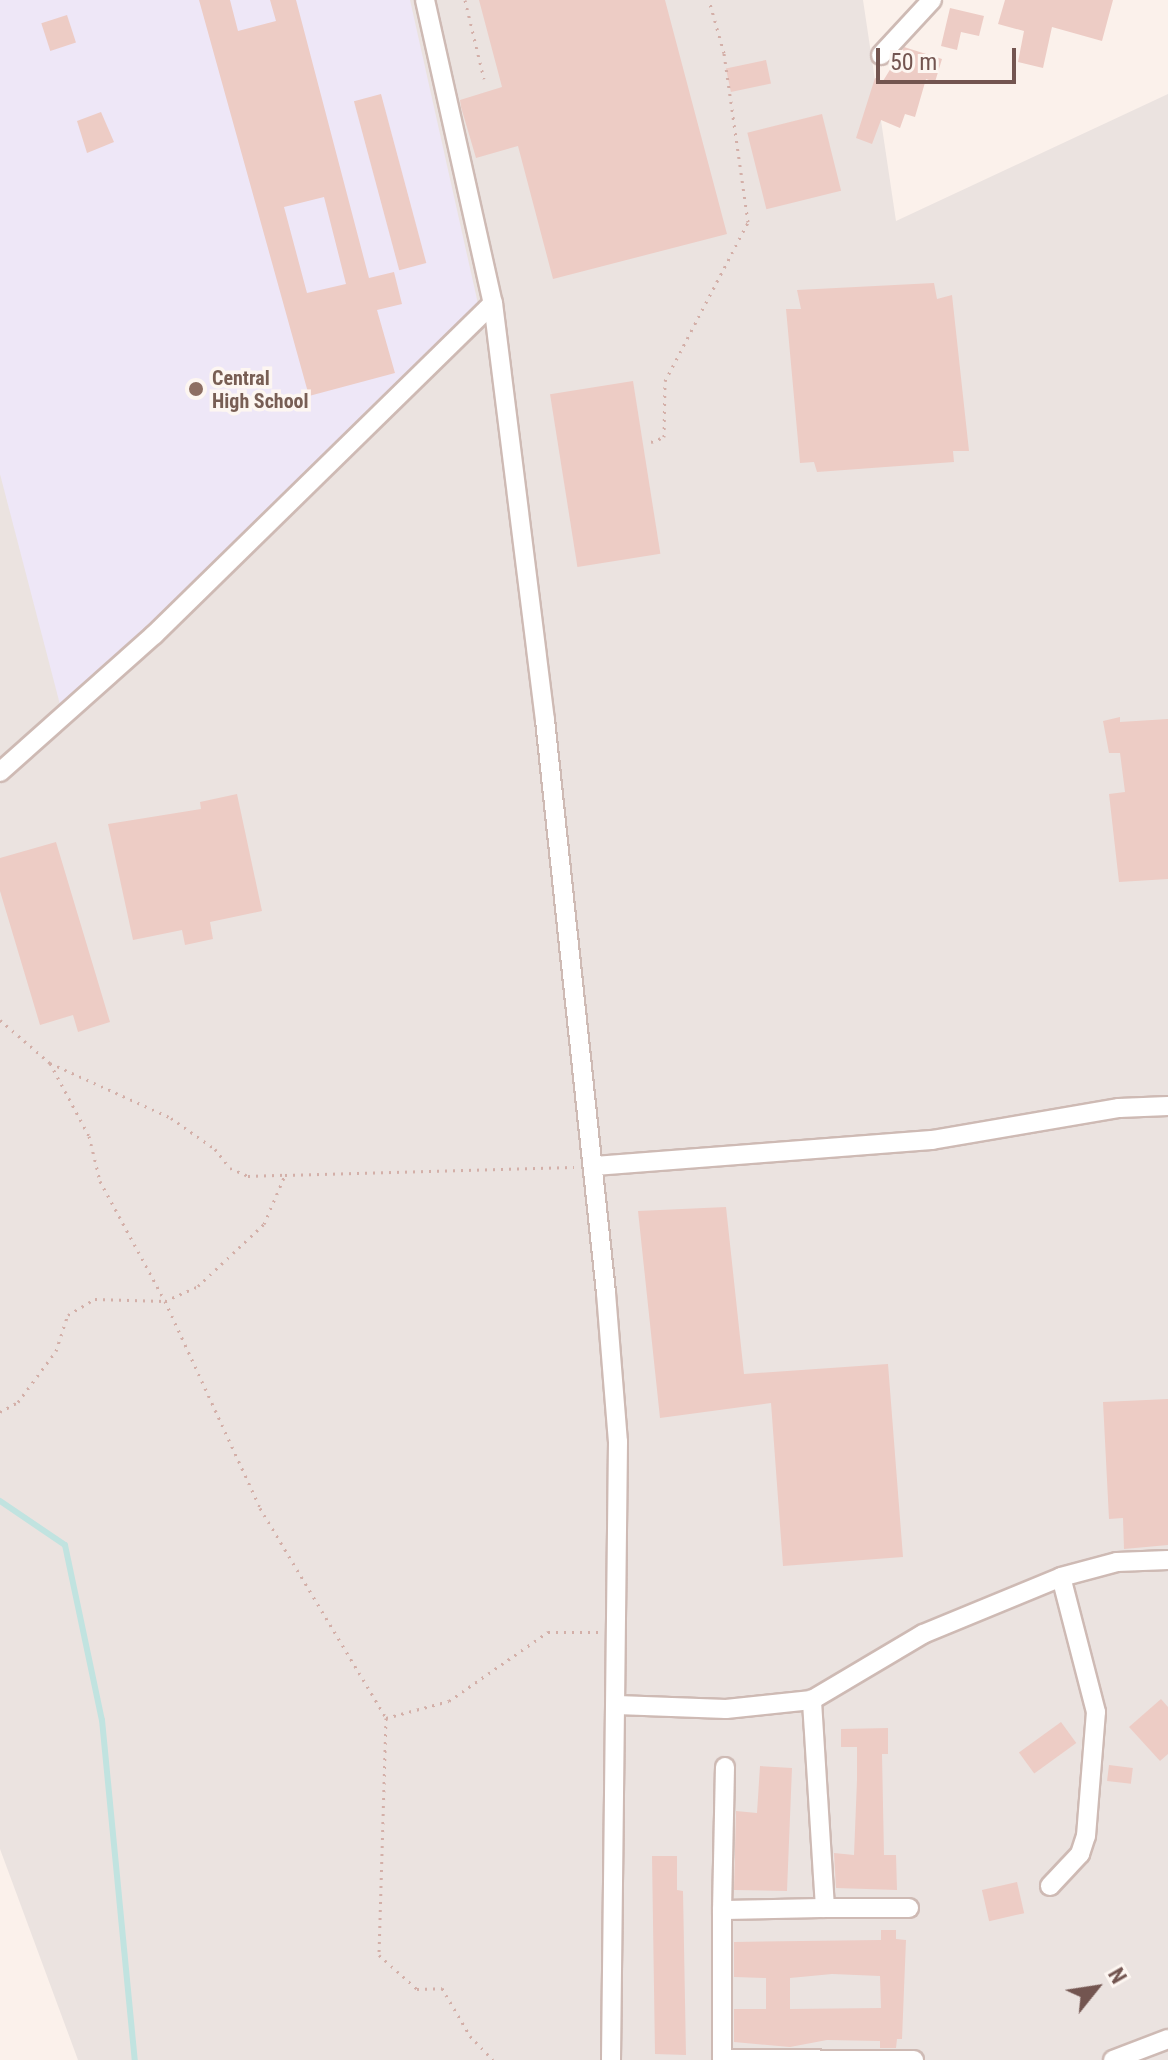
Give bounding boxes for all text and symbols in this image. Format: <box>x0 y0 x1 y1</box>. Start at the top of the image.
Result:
scale bar <box>880 32 1020 82</box>
text: 50 m <box>890 48 937 76</box>
place label: Central High School <box>212 366 309 413</box>
marker: Central High School <box>187 380 205 398</box>
north arrow <box>1056 1948 1136 2028</box>
text: N <box>1103 1964 1131 1988</box>

